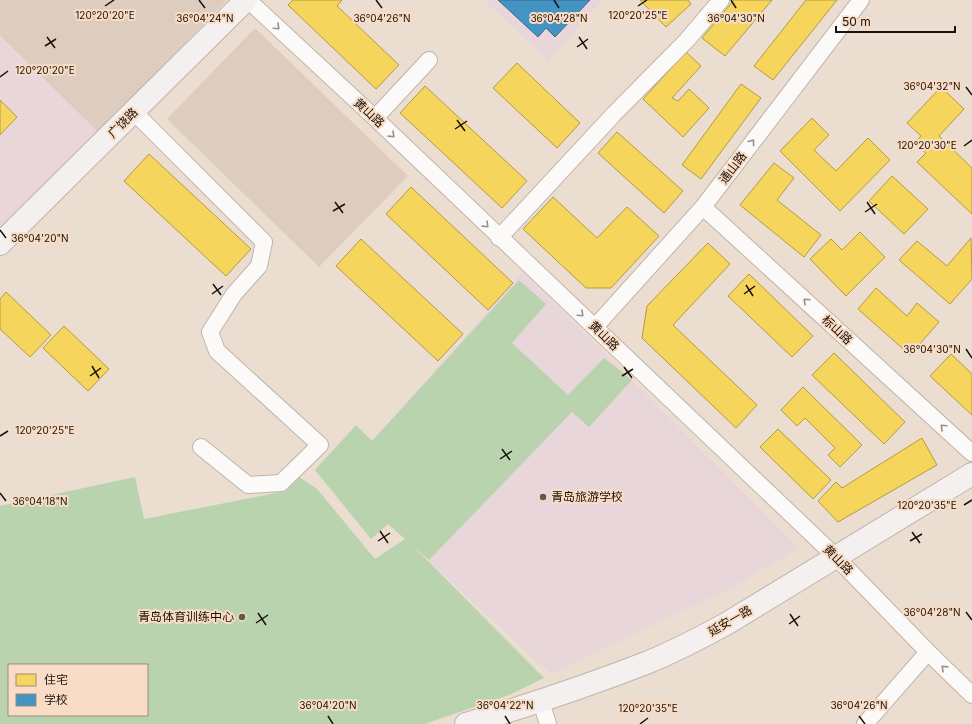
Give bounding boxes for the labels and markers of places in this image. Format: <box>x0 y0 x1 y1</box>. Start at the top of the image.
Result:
place label: 青岛旅游学校 <box>551 489 623 504</box>
marker: 青岛旅游学校 <box>538 492 548 502</box>
place label: 青岛体育训练中心 <box>138 609 234 624</box>
marker: 青岛体育训练中心 <box>237 612 247 622</box>

